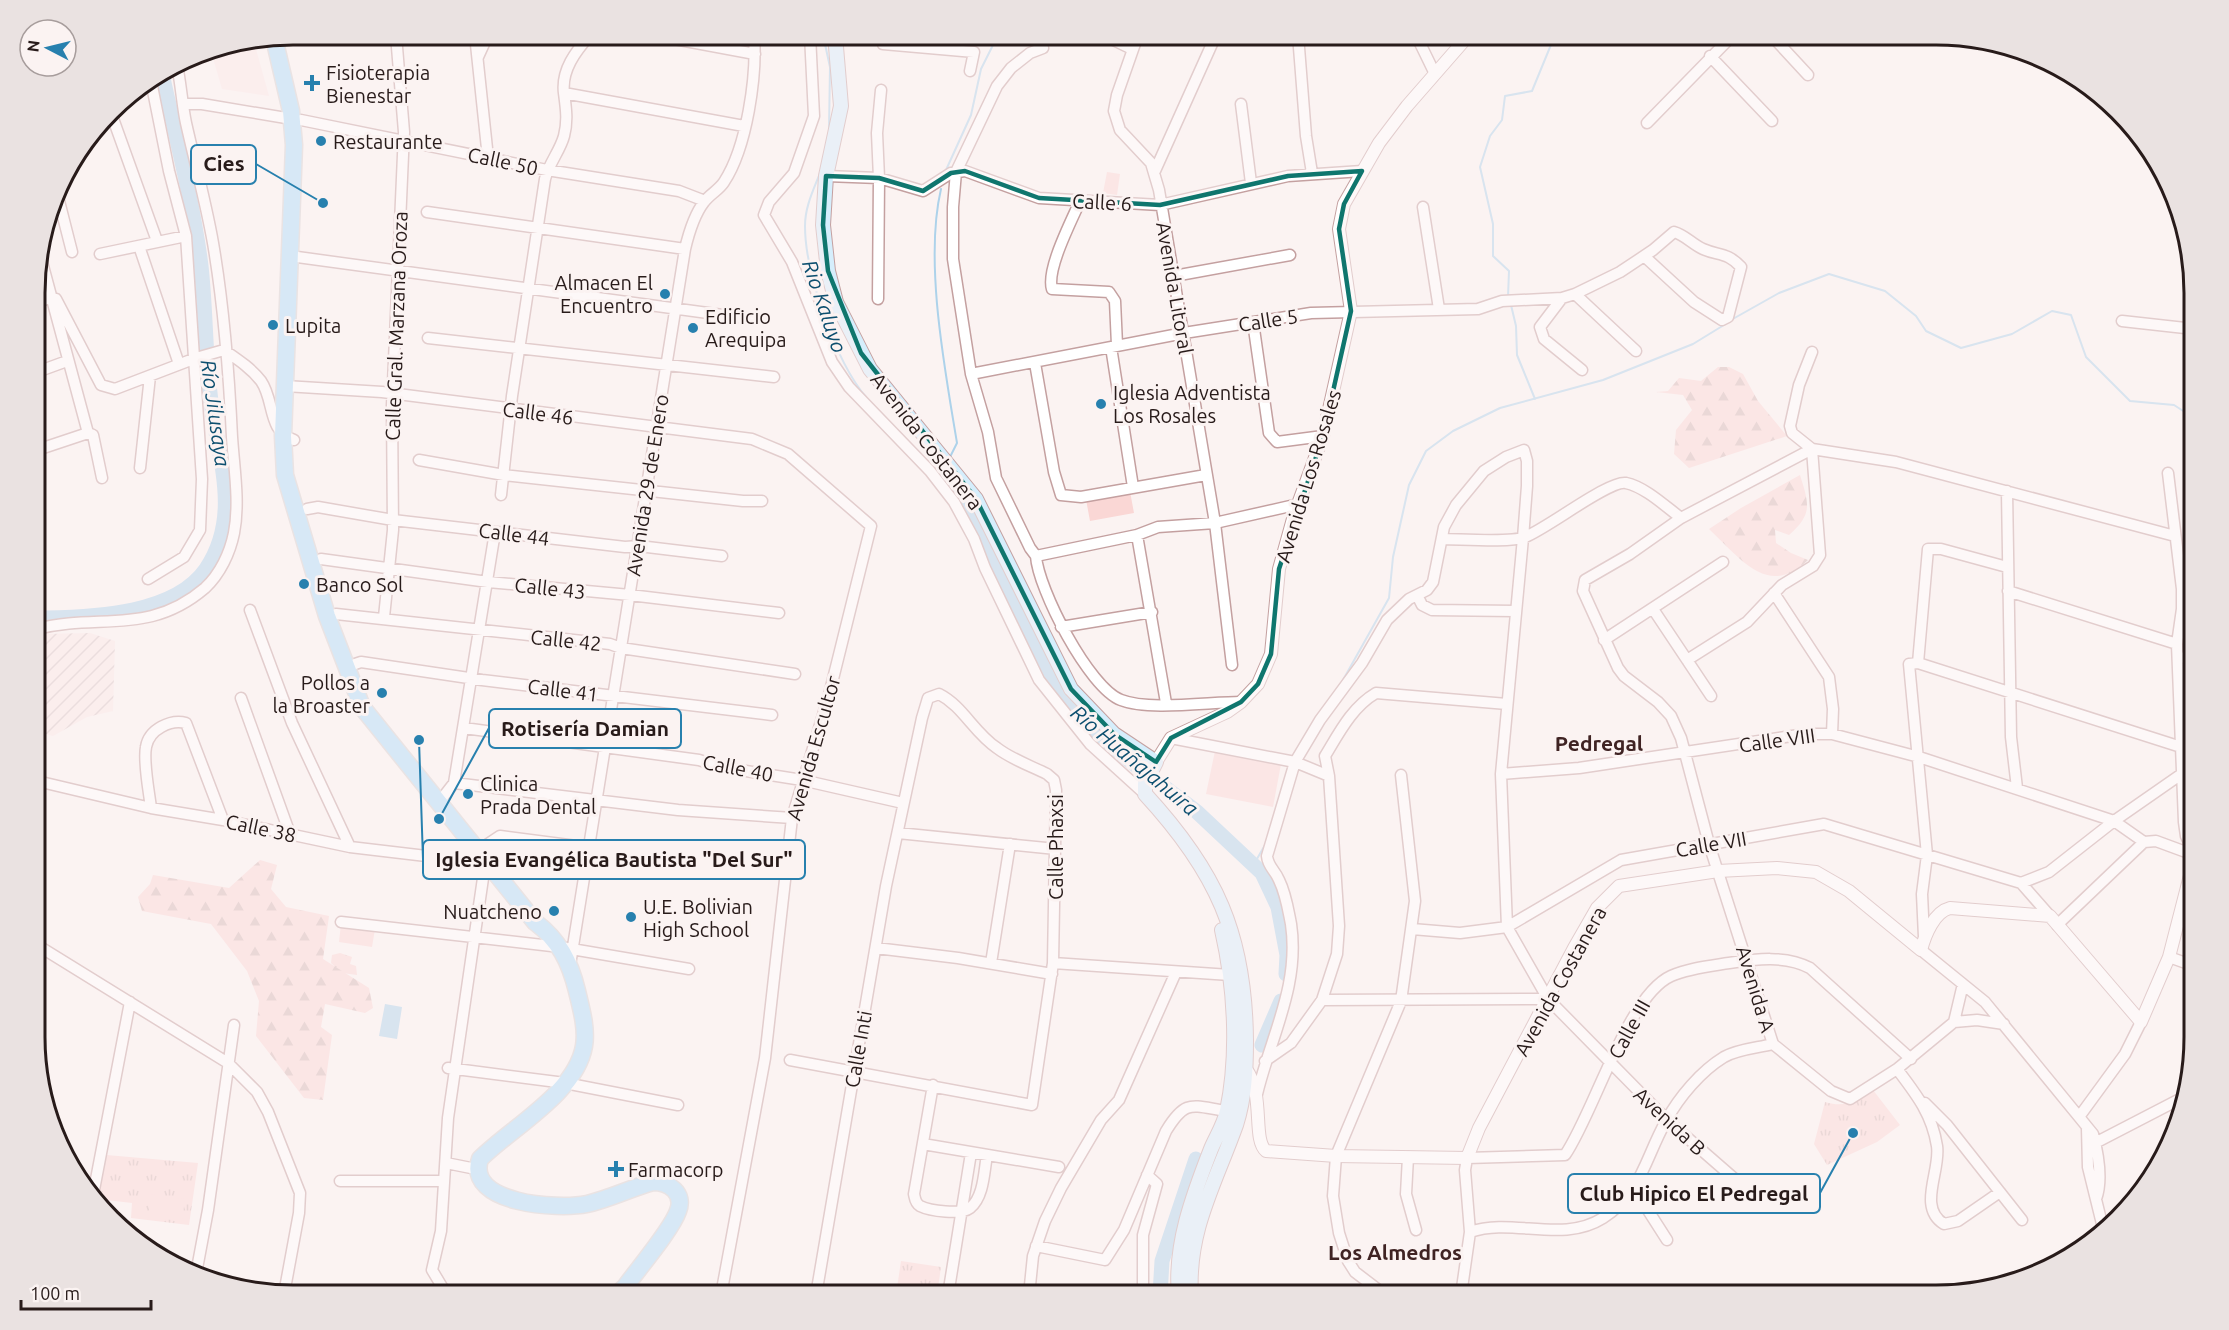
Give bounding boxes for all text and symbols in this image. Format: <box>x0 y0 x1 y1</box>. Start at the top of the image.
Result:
north arrow <box>18 18 78 78</box>
text: N <box>23 39 43 53</box>
place label: Fisioterapia Bienestar <box>326 61 430 107</box>
marker: Fisioterapia Bienestar <box>303 74 321 92</box>
place label: Restaurante <box>333 130 443 153</box>
marker: Restaurante <box>314 134 328 148</box>
street label: Calle 50 <box>466 142 540 180</box>
callout: Cies <box>191 145 256 184</box>
text: Cies <box>203 151 245 175</box>
street label: Calle 6 <box>1071 189 1133 215</box>
street label: Calle Gral. Marzana Oroza <box>381 211 411 441</box>
street label: Avenida Litoral <box>1152 220 1198 356</box>
water label: Rio Kaluyo <box>798 257 852 355</box>
place label: Almacen El Encuentro <box>554 271 653 317</box>
marker: Almacen El Encuentro <box>658 287 672 301</box>
street label: Calle 5 <box>1237 304 1299 336</box>
place label: Edificio Arequipa <box>705 305 787 351</box>
place label: Lupita <box>285 314 341 337</box>
marker: Lupita <box>266 318 280 332</box>
marker: Edificio Arequipa <box>686 321 700 335</box>
water label: Río Jilusaya <box>197 358 235 468</box>
street label: Avenida Costanera <box>866 368 988 514</box>
place label: Iglesia Adventista Los Rosales <box>1113 381 1271 427</box>
street label: Avenida Los Rosales <box>1271 387 1345 565</box>
street label: Avenida 29 de Enero <box>621 392 673 578</box>
street label: Calle 46 <box>501 397 575 429</box>
marker: Iglesia Adventista Los Rosales <box>1094 397 1108 411</box>
street label: Calle 44 <box>477 518 551 550</box>
place label: Banco Sol <box>316 573 403 596</box>
street label: Calle 43 <box>513 573 587 603</box>
marker: Banco Sol <box>297 577 311 591</box>
street label: Calle 42 <box>529 625 603 655</box>
place label: Pollos a la Broaster <box>273 671 370 717</box>
street label: Avenida Escultor <box>781 673 845 823</box>
street label: Calle 41 <box>526 674 600 706</box>
marker: Pollos a la Broaster <box>375 686 389 700</box>
water label: Río Huañajahuira <box>1067 700 1203 820</box>
callout: Rotisería Damian <box>489 709 681 748</box>
text: Rotisería Damian <box>501 716 669 740</box>
street label: Calle VIII <box>1737 723 1817 757</box>
district label: Pedregal <box>1555 731 1643 755</box>
street label: Calle 40 <box>701 750 775 786</box>
place label: Clinica Prada Dental <box>480 772 596 818</box>
marker: Clinica Prada Dental <box>461 787 475 801</box>
street label: Calle Phaxsi <box>1044 794 1067 900</box>
street label: Calle 38 <box>224 809 298 847</box>
street label: Calle VII <box>1674 826 1748 862</box>
callout: Iglesia Evangélica Bautista "Del Sur" <box>423 840 805 879</box>
text: Iglesia Evangélica Bautista "Del Sur" <box>435 847 793 871</box>
place label: U.E. Bolivian High School <box>643 895 753 941</box>
place label: Nuatcheno <box>443 900 542 923</box>
street label: Avenida Costanera <box>1509 902 1611 1060</box>
marker: Nuatcheno <box>547 904 561 918</box>
marker: U.E. Bolivian High School <box>624 910 638 924</box>
street label: Avenida A <box>1732 943 1780 1035</box>
street label: Calle III <box>1603 995 1655 1063</box>
street label: Calle Inti <box>840 1009 876 1089</box>
street label: Avenida B <box>1630 1082 1710 1160</box>
place label: Farmacorp <box>628 1158 723 1181</box>
marker: Farmacorp <box>609 1162 623 1176</box>
callout: Club Hipico El Pedregal <box>1568 1174 1820 1213</box>
text: Club Hipico El Pedregal <box>1580 1181 1808 1205</box>
district label: Los Almedros <box>1328 1240 1462 1264</box>
scale bar <box>21 1273 152 1311</box>
text: 100 m <box>30 1283 80 1303</box>

